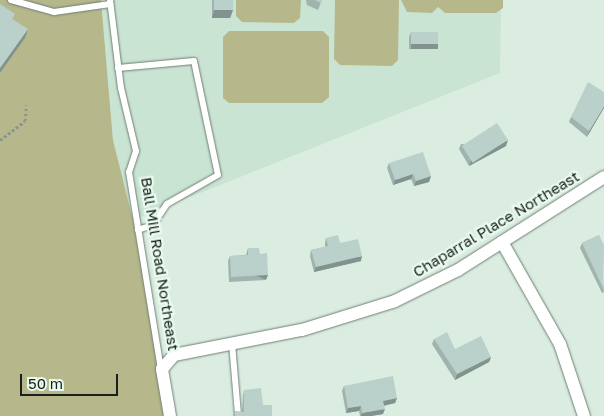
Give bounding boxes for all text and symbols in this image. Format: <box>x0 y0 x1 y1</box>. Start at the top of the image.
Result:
street label: Chaparral Place Northeast <box>410 167 582 281</box>
street label: Ball Mill Road Northeast <box>137 176 183 352</box>
scale bar <box>22 364 120 396</box>
text: 50 m <box>28 374 63 392</box>

